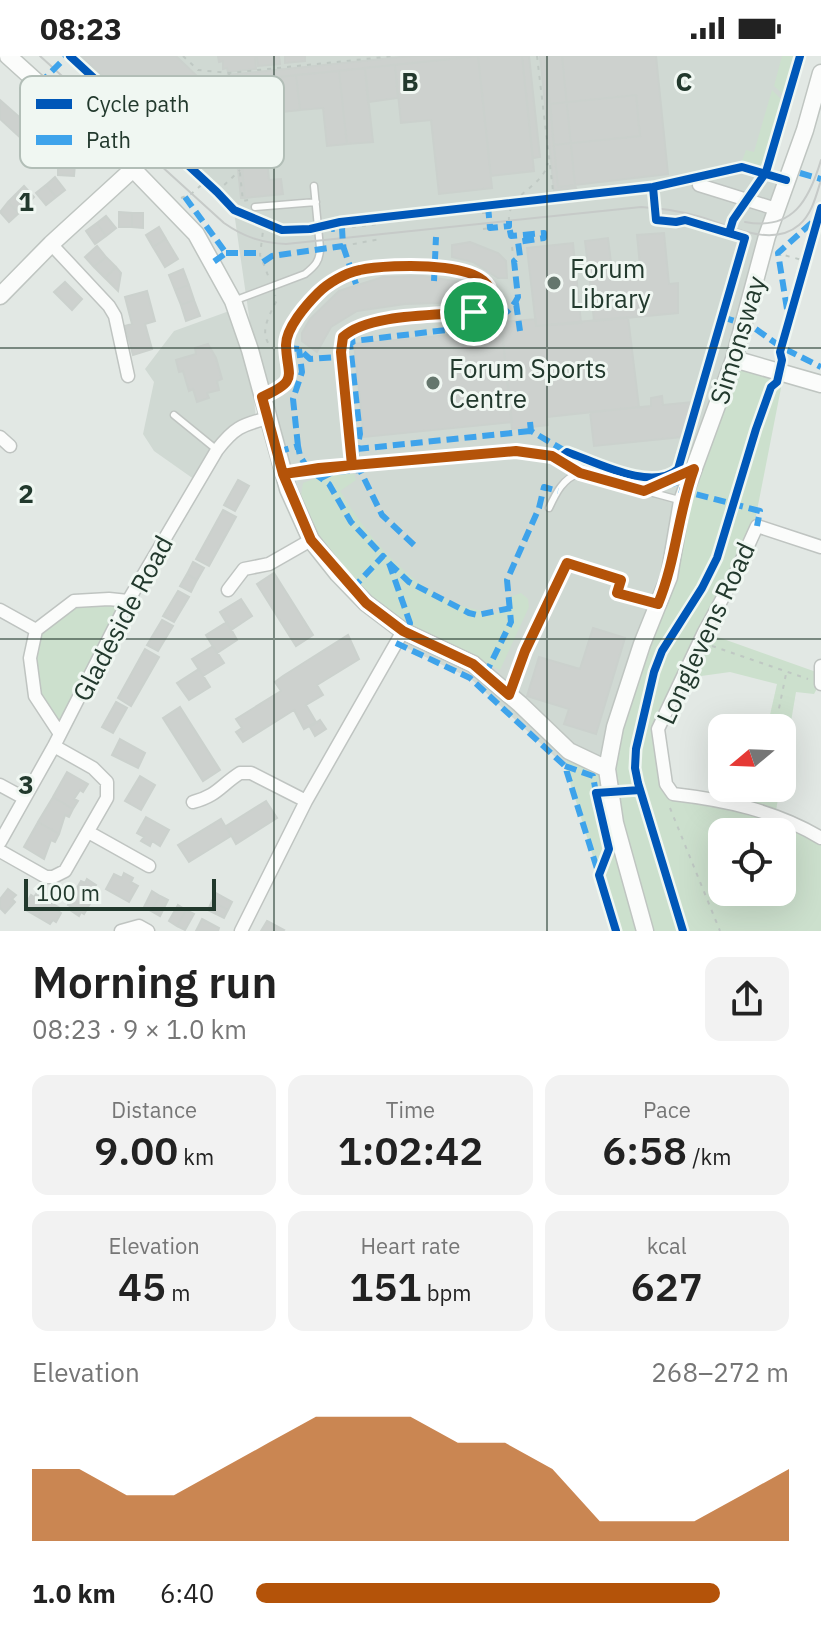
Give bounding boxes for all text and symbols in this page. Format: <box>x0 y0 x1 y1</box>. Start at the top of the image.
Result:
text: 08:23 <box>40 9 122 48</box>
text: B <box>401 64 419 98</box>
text: C <box>676 64 693 98</box>
legend <box>20 76 284 168</box>
text: Cycle path <box>86 89 190 118</box>
text: Path <box>86 125 131 154</box>
text: 1 <box>18 184 34 218</box>
place label: Forum Library <box>570 251 651 315</box>
street label: Simonsway <box>701 272 773 408</box>
marker: Forum Library <box>545 274 563 292</box>
pin <box>440 278 508 346</box>
icon: arrive <box>452 290 496 334</box>
place label: Forum Sports Centre <box>449 351 607 415</box>
marker: Forum Sports Centre <box>424 374 442 392</box>
text: 2 <box>18 476 34 510</box>
street label: Gladeside Road <box>64 529 180 707</box>
street label: Longlevens Road <box>648 536 762 730</box>
north arrow <box>708 714 796 802</box>
map controls <box>708 714 796 906</box>
text: 3 <box>18 767 34 801</box>
button: locate <box>708 818 796 906</box>
scale bar <box>24 875 216 911</box>
text: 100 m <box>36 878 100 907</box>
text: Morning run <box>32 953 277 1010</box>
button: share <box>705 957 789 1041</box>
text: 08:23 · 9 × 1.0 km <box>32 1012 247 1046</box>
text: Distance <box>111 1095 197 1124</box>
text: Time <box>386 1095 435 1124</box>
text: Pace <box>643 1095 691 1124</box>
text: 9.00 <box>94 1124 178 1176</box>
text: 1:02:42 <box>338 1124 483 1176</box>
text: 6:58 <box>602 1124 687 1176</box>
text: km <box>178 1142 214 1171</box>
text: /km <box>687 1142 731 1171</box>
text: Elevation <box>109 1231 200 1260</box>
text: Heart rate <box>361 1231 460 1260</box>
text: kcal <box>647 1231 687 1260</box>
text: 45 <box>118 1260 166 1312</box>
text: 151 <box>350 1260 422 1312</box>
text: 627 <box>631 1260 703 1312</box>
text: m <box>166 1278 190 1307</box>
text: bpm <box>422 1278 471 1307</box>
text: Elevation <box>32 1355 140 1389</box>
text: 268–272 m <box>651 1355 789 1389</box>
text: 1.0 km <box>32 1576 116 1610</box>
text: 6:40 <box>160 1576 214 1610</box>

